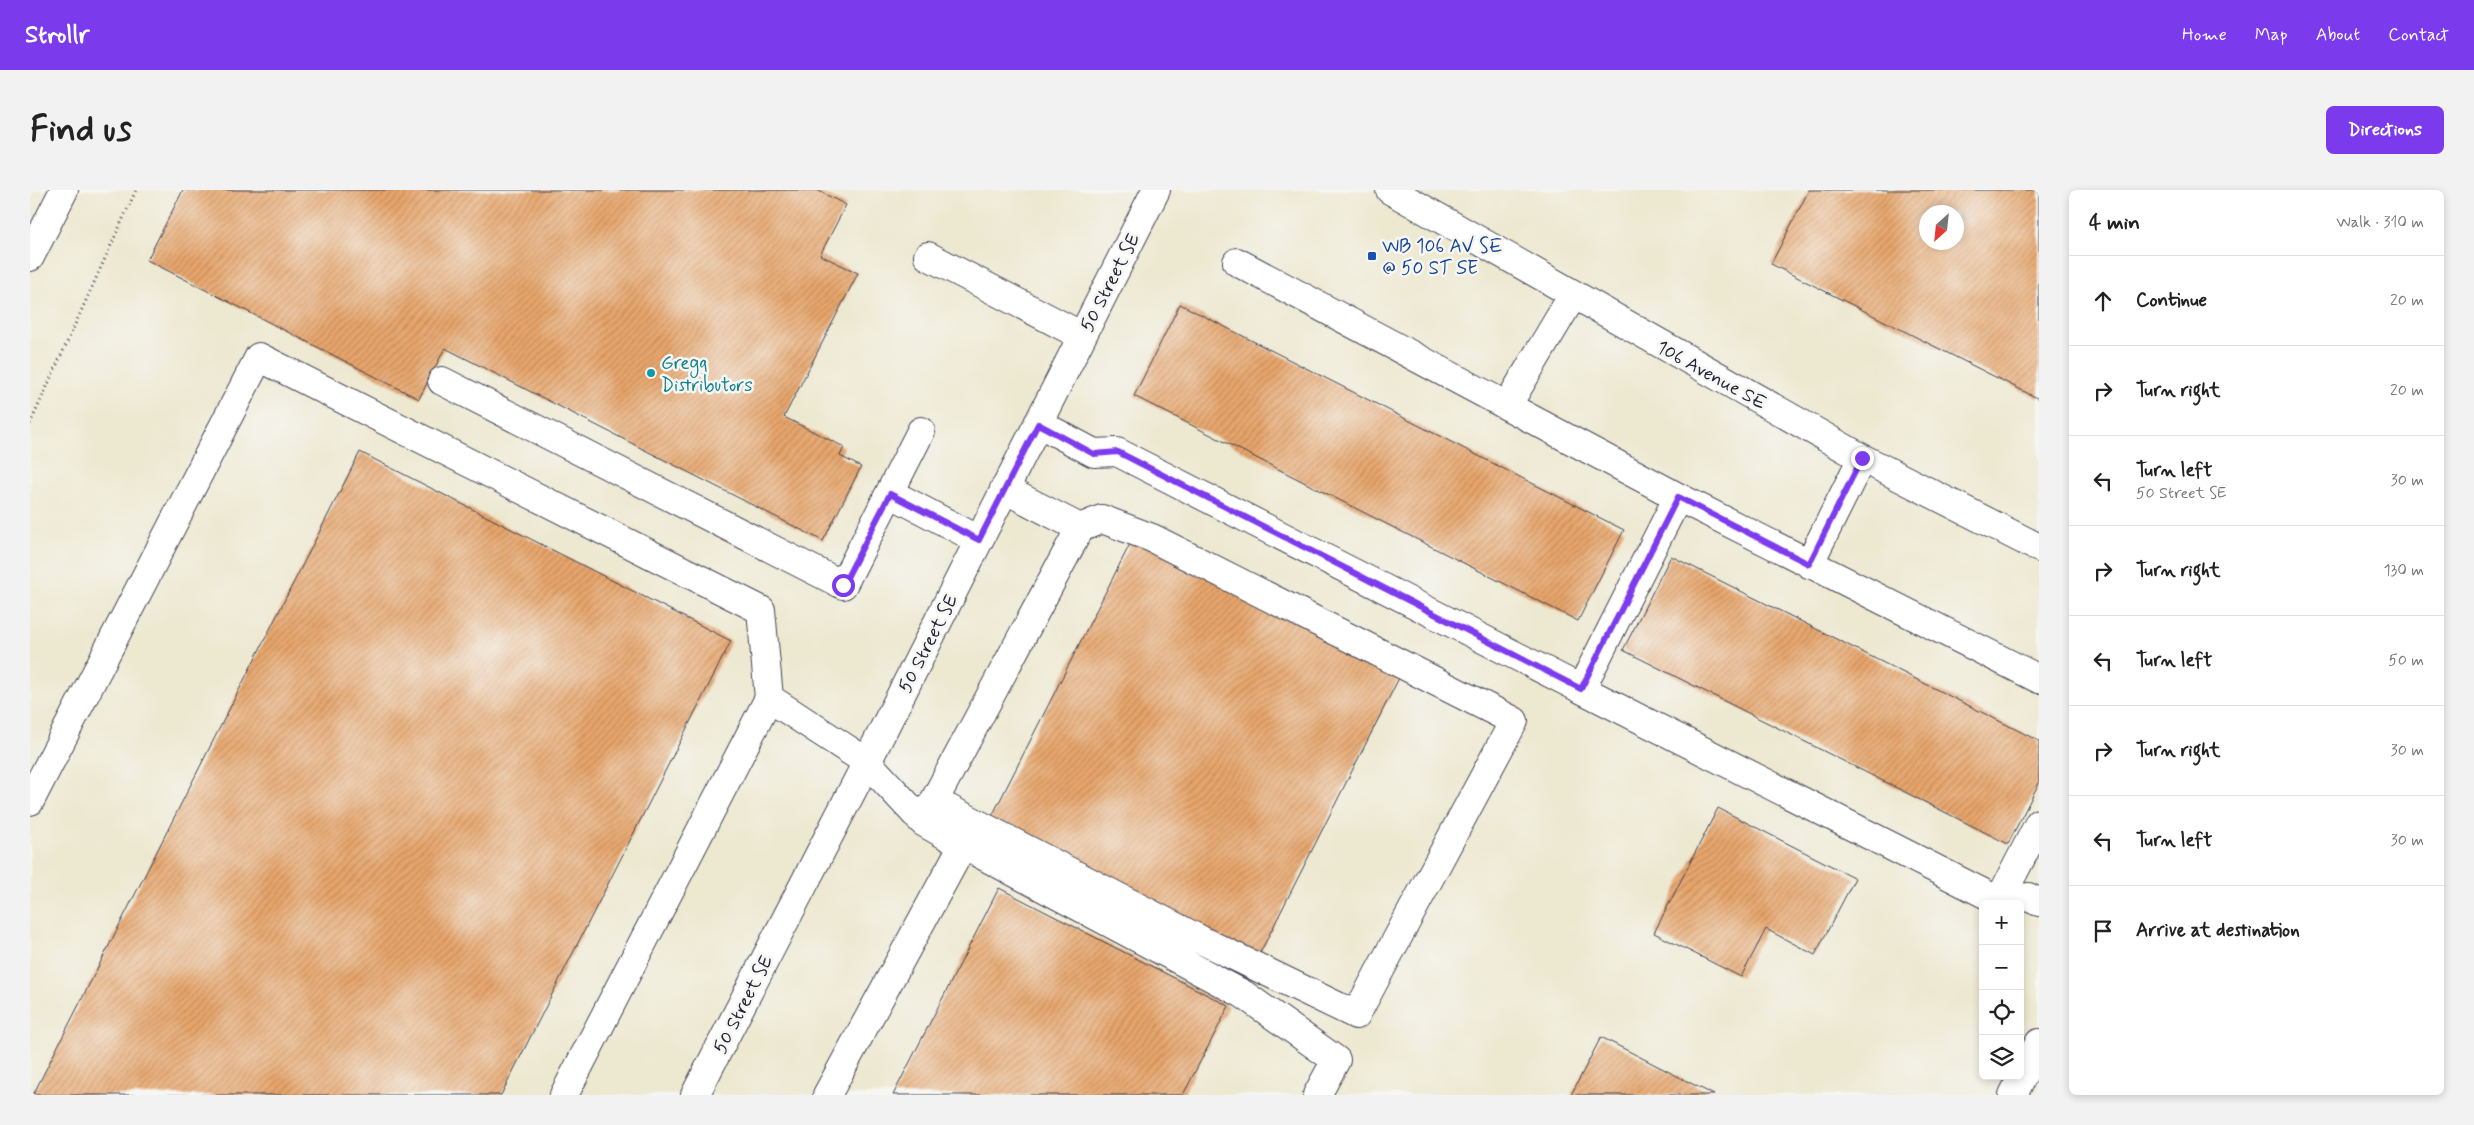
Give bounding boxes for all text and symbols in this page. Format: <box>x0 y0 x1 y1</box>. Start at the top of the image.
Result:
text: Strollr <box>25 20 89 51</box>
text: Home <box>2182 23 2227 47</box>
text: Map <box>2255 23 2288 47</box>
text: About <box>2316 23 2360 47</box>
text: Contact <box>2388 23 2449 47</box>
button: Directions <box>2326 106 2444 154</box>
text: Find us <box>30 107 132 153</box>
north arrow <box>1919 205 1964 250</box>
text: 4 min <box>2089 209 2140 237</box>
text: Walk · 310 m <box>2336 212 2424 233</box>
street label: 50 Street SE <box>1075 229 1146 336</box>
place label: WB 106 AV SE @ 50 ST SE <box>1382 234 1502 281</box>
marker: WB 106 AV SE @ 50 ST SE <box>1366 250 1378 262</box>
icon: ahead <box>2089 287 2117 315</box>
text: Continue <box>2136 288 2207 313</box>
text: 20 m <box>2390 290 2424 311</box>
street label: 106 Avenue SE <box>1652 335 1771 416</box>
place label: Gregg Distributors <box>661 351 753 398</box>
marker: Gregg Distributors <box>645 367 657 379</box>
icon: right <box>2089 377 2117 405</box>
text: Turn right <box>2136 378 2220 403</box>
text: 20 m <box>2390 380 2424 401</box>
route end <box>1851 447 1874 470</box>
text: Turn left <box>2136 458 2212 483</box>
icon: left <box>2089 467 2117 495</box>
text: 30 m <box>2391 470 2424 491</box>
text: 50 Street SE <box>2136 483 2227 504</box>
icon: right <box>2089 557 2117 585</box>
text: Turn right <box>2136 558 2220 583</box>
text: 130 m <box>2383 560 2424 581</box>
route start <box>832 574 855 597</box>
street label: 50 Street SE <box>893 590 964 697</box>
icon: left <box>2089 647 2117 675</box>
text: Turn left <box>2136 648 2212 673</box>
text: 50 m <box>2388 650 2424 671</box>
icon: right <box>2089 737 2117 765</box>
text: Turn right <box>2136 738 2220 763</box>
text: 30 m <box>2391 740 2424 761</box>
icon: left <box>2089 827 2117 855</box>
text: Turn left <box>2136 828 2212 853</box>
text: 30 m <box>2391 830 2424 851</box>
map controls <box>1979 900 2024 1080</box>
button: + <box>1979 900 2024 945</box>
icon: arrive <box>2089 917 2117 945</box>
text: Arrive at destination <box>2136 918 2300 943</box>
button: − <box>1979 945 2024 990</box>
street label: 50 Street SE <box>708 951 779 1058</box>
button: locate <box>1979 990 2024 1035</box>
button: layers <box>1979 1035 2024 1080</box>

